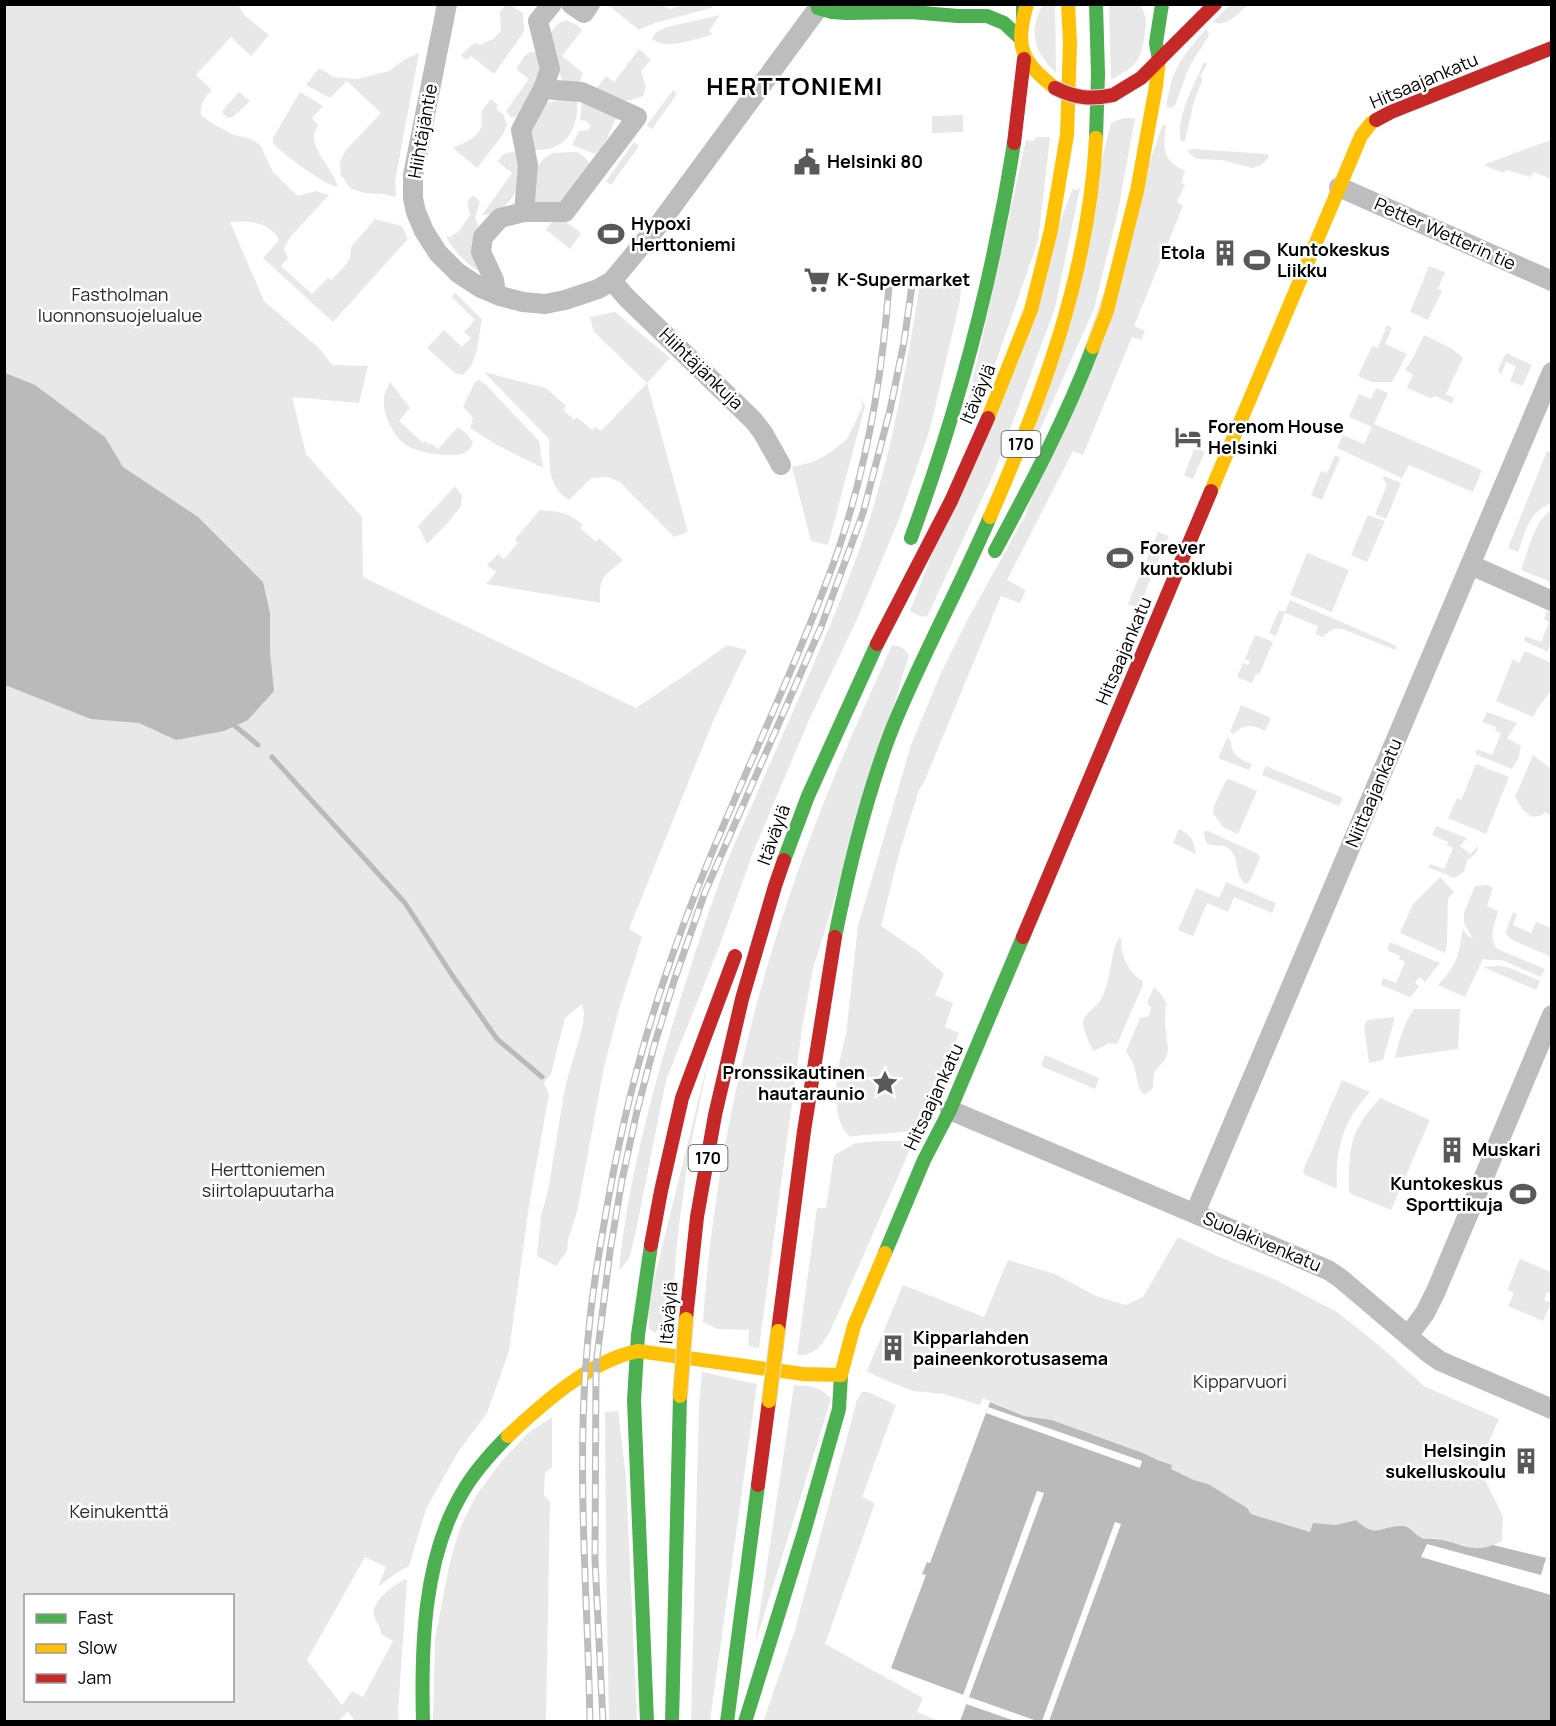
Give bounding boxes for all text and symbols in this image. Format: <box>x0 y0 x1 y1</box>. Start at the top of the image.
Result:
street label: Hitsaajankatu <box>1366 47 1481 114</box>
district label: HERTTONIEMI <box>706 69 884 102</box>
street label: Hiihtäjäntie <box>402 82 442 180</box>
public building icon: Helsinki 80 <box>792 147 822 177</box>
place label: Helsinki 80 <box>827 149 923 173</box>
street label: Petter Wetterin tie <box>1371 191 1520 275</box>
place label: Hypoxi Herttoniemi <box>631 211 736 256</box>
sports icon: Hypoxi Herttoniemi <box>596 219 626 249</box>
place label: Kuntokeskus Liikku <box>1277 237 1390 282</box>
building icon: Etola <box>1210 238 1240 268</box>
place label: Etola <box>1161 240 1205 264</box>
sports icon: Kuntokeskus Liikku <box>1242 245 1272 275</box>
supermarket icon: K-Supermarket <box>802 265 832 295</box>
place label: K-Supermarket <box>837 267 970 291</box>
park label: Fastholman luonnonsuojelualue <box>38 282 202 327</box>
street label: Hiihtäjänkuja <box>655 322 749 414</box>
street label: Itäväylä <box>954 360 1000 427</box>
place label: Forenom House Helsinki <box>1208 414 1344 459</box>
hotel icon: Forenom House Helsinki <box>1173 422 1203 452</box>
road number: 170 <box>1002 431 1040 457</box>
place label: Forever kuntoklubi <box>1140 535 1233 580</box>
sports icon: Forever kuntoklubi <box>1105 543 1135 573</box>
street label: Hitsaajankatu <box>1090 593 1157 708</box>
street label: Niittaajankatu <box>1339 734 1407 851</box>
street label: Itäväylä <box>751 801 795 868</box>
street label: Hitsaajankatu <box>898 1039 968 1154</box>
place label: Pronssikautinen hautaraunio <box>722 1060 865 1105</box>
place icon: Pronssikautinen hautaraunio <box>870 1068 900 1098</box>
building icon: Muskari <box>1437 1135 1467 1165</box>
place label: Muskari <box>1472 1137 1541 1161</box>
road number: 170 <box>688 1145 728 1171</box>
park label: Herttoniemen siirtolapuutarha <box>202 1157 334 1202</box>
place label: Kuntokeskus Sporttikuja <box>1390 1171 1503 1216</box>
sports icon: Kuntokeskus Sporttikuja <box>1508 1179 1538 1209</box>
street label: Suolakivenkatu <box>1200 1205 1325 1277</box>
street label: Itäväylä <box>653 1281 683 1345</box>
place label: Kipparlahden paineenkorotusasema <box>913 1325 1108 1370</box>
building icon: Kipparlahden paineenkorotusasema <box>878 1333 908 1363</box>
park label: Kipparvuori <box>1193 1369 1287 1393</box>
place label: Helsingin sukelluskoulu <box>1385 1438 1506 1483</box>
building icon: Helsingin sukelluskoulu <box>1511 1446 1541 1476</box>
park label: Keinukenttä <box>69 1499 169 1523</box>
legend <box>24 1594 234 1702</box>
text: Fast <box>78 1605 113 1629</box>
text: Slow <box>78 1635 118 1659</box>
text: Jam <box>78 1665 112 1689</box>

